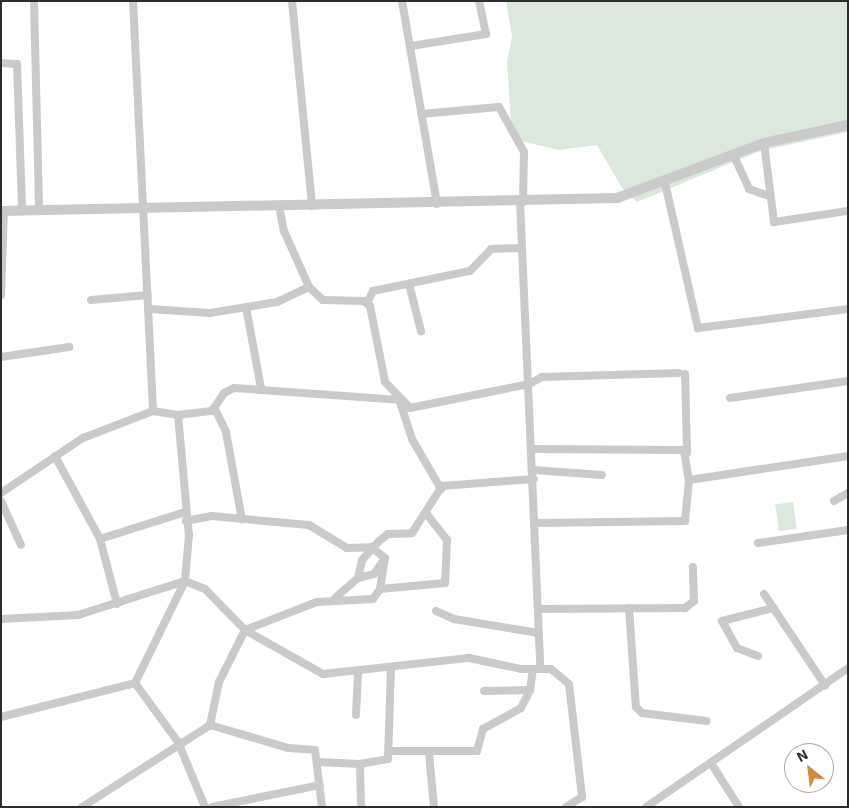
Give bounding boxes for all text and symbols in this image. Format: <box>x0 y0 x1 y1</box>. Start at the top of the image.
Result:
north arrow <box>784 743 834 793</box>
text: N <box>793 745 811 765</box>

